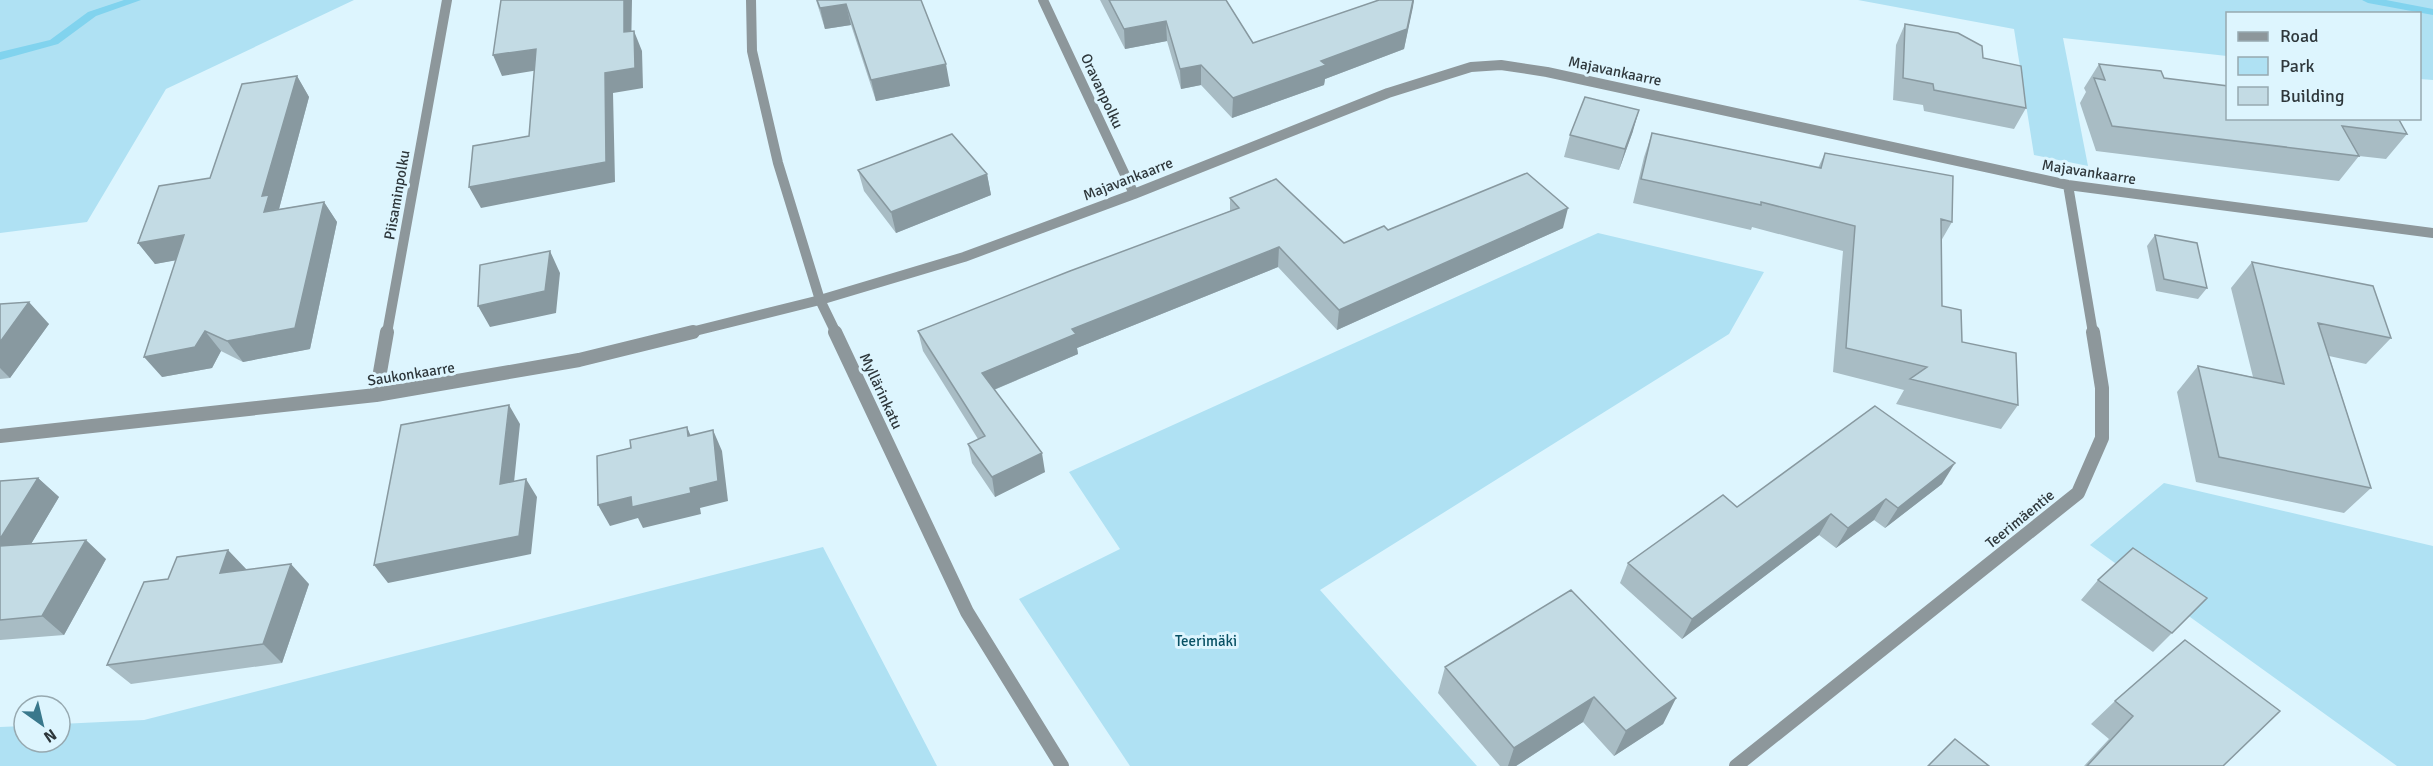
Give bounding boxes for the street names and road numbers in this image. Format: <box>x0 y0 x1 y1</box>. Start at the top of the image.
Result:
street label: Oravanpolku <box>1077 51 1127 131</box>
street label: Majavankaarre <box>1567 52 1663 90</box>
street label: Piisaminpolku <box>380 149 414 241</box>
street label: Majavankaarre <box>1080 154 1176 204</box>
street label: Majavankaarre <box>2041 156 2137 188</box>
street label: Myllärinkatu <box>856 350 906 432</box>
street label: Saukonkaarre <box>366 358 456 390</box>
street label: Teerimäentie <box>1982 486 2058 552</box>

